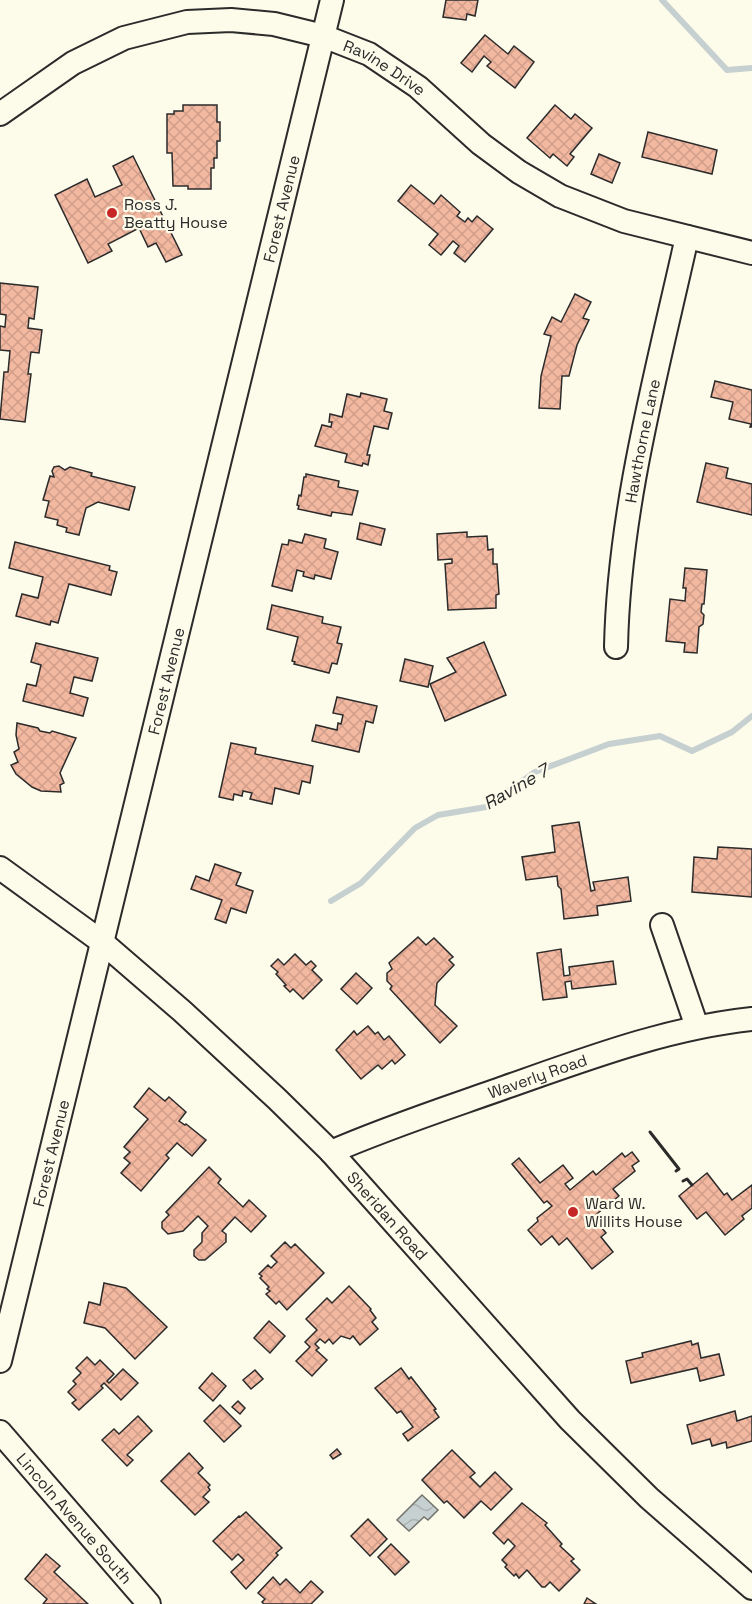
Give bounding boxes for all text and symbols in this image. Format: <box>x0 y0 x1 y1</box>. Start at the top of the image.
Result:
street label: Ravine Drive <box>340 35 430 100</box>
street label: Forest Avenue <box>258 153 305 265</box>
place label: Ross J. Beatty House <box>124 194 228 233</box>
marker: Ross J. Beatty House <box>105 206 119 220</box>
street label: Hawthorne Lane <box>620 377 665 505</box>
street label: Forest Avenue <box>143 625 190 737</box>
water label: Ravine 7 <box>479 757 555 814</box>
street label: Waverly Road <box>485 1049 590 1104</box>
street label: Forest Avenue <box>28 1097 74 1209</box>
street label: Sheridan Road <box>342 1167 432 1265</box>
place label: Ward W. Willits House <box>585 1193 683 1232</box>
marker: Ward W. Willits House <box>566 1205 580 1219</box>
street label: Lincoln Avenue South <box>12 1449 137 1588</box>

